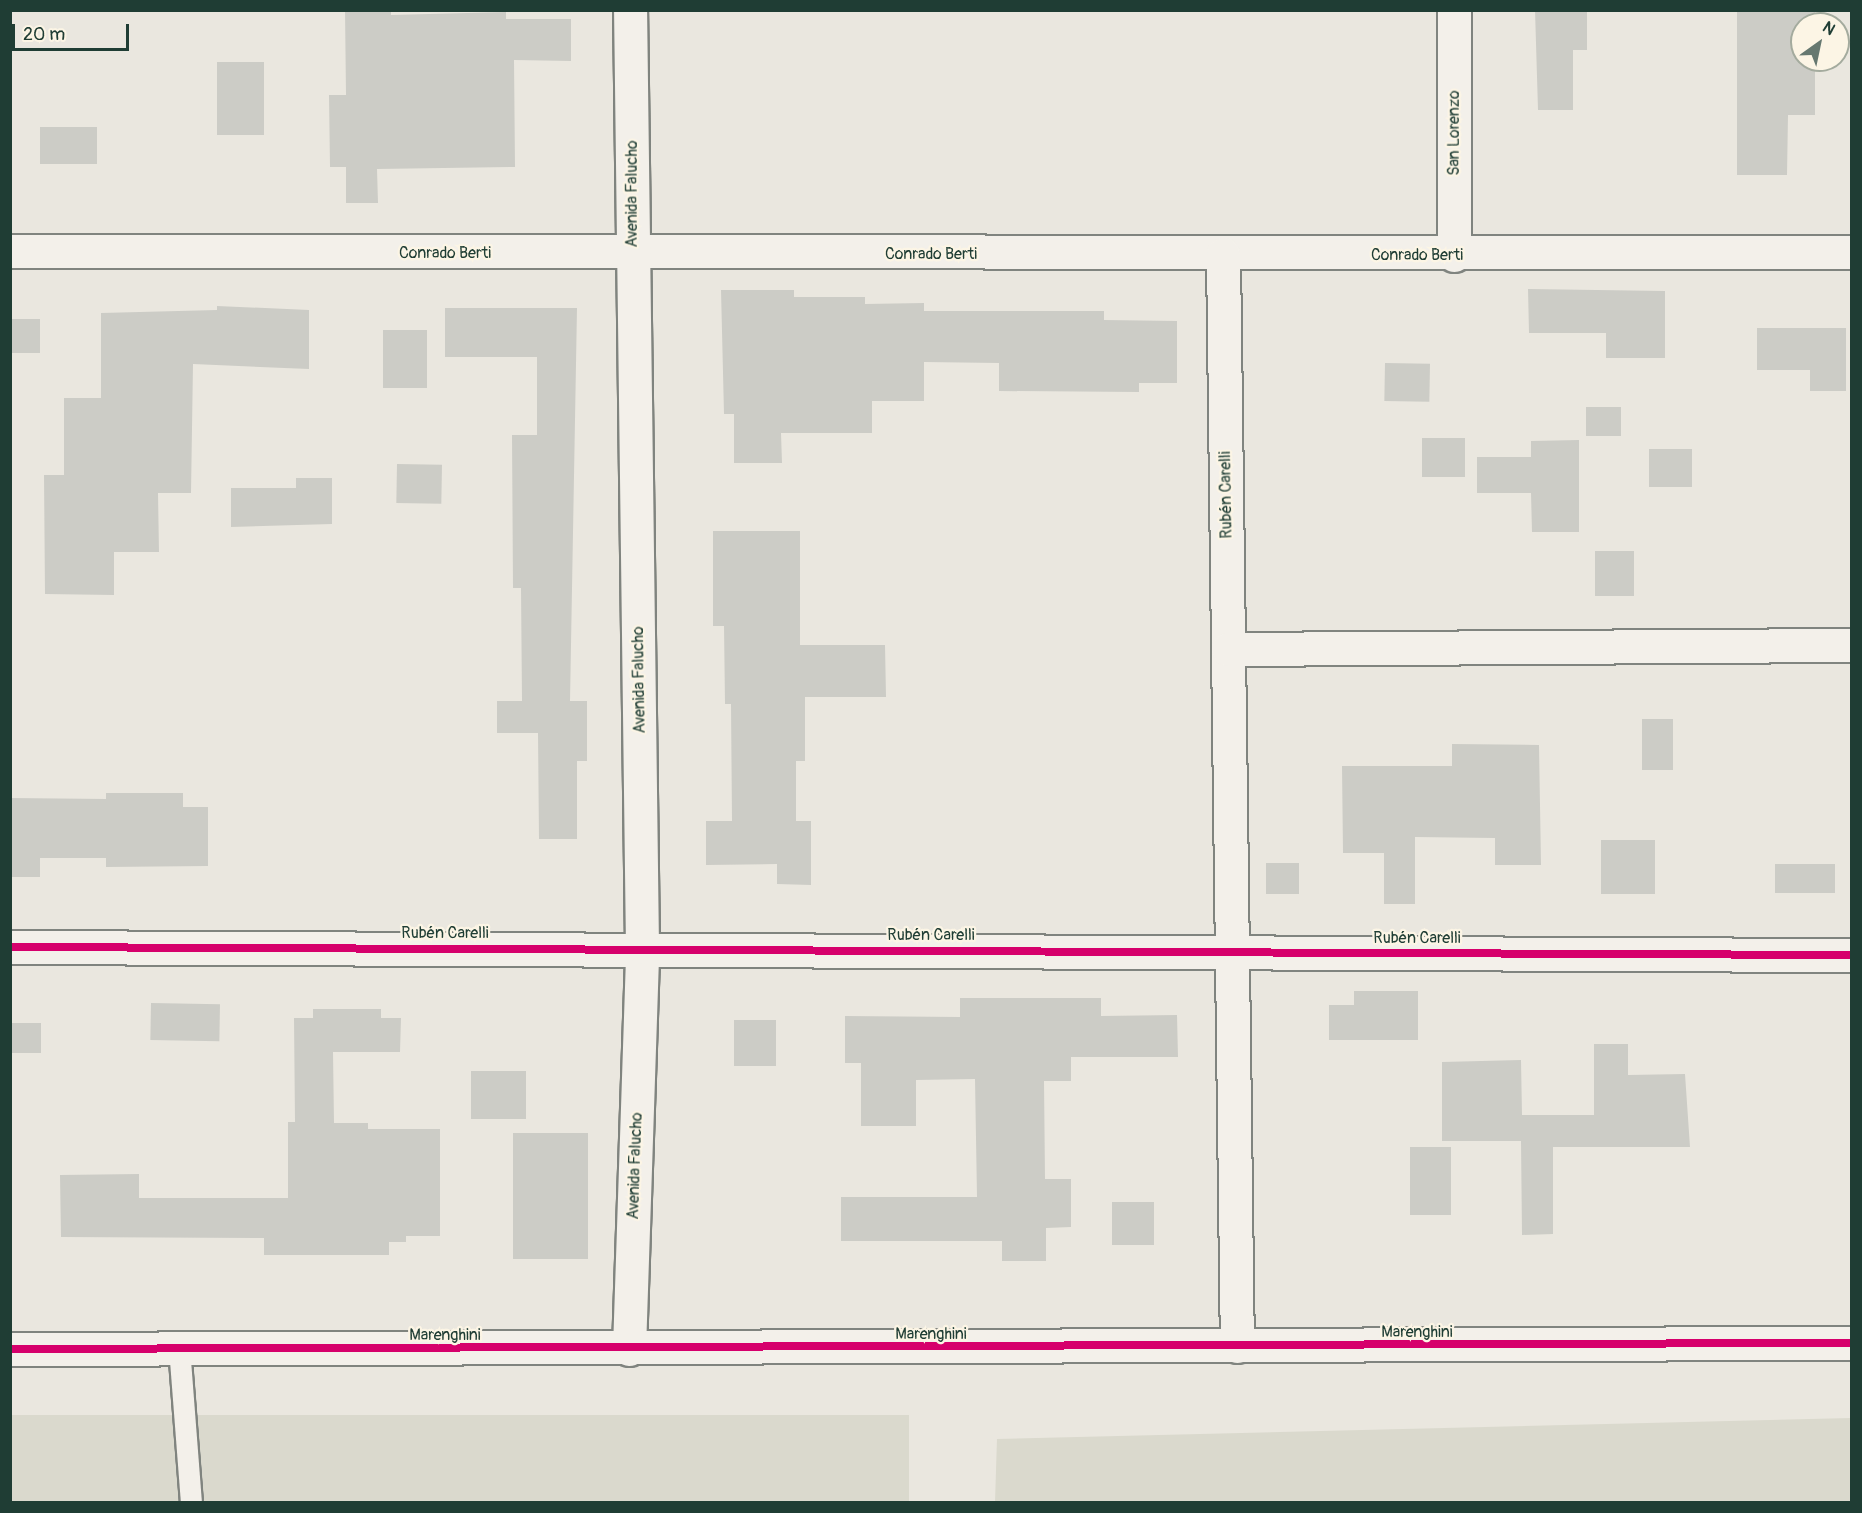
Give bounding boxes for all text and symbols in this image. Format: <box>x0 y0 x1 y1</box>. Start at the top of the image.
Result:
scale bar <box>15 12 132 50</box>
north arrow <box>1790 12 1850 72</box>
text: N <box>1819 17 1839 40</box>
text: 20 m <box>23 23 65 46</box>
street label: San Lorenzo <box>1444 90 1464 176</box>
street label: Avenida Falucho <box>622 140 642 248</box>
street label: Conrado Berti <box>399 243 491 263</box>
street label: Conrado Berti <box>885 244 977 264</box>
street label: Conrado Berti <box>1371 245 1463 265</box>
street label: Rubén Carelli <box>1216 451 1236 539</box>
street label: Avenida Falucho <box>628 626 650 734</box>
street label: Rubén Carelli <box>401 923 489 943</box>
street label: Rubén Carelli <box>887 925 975 945</box>
street label: Rubén Carelli <box>1373 928 1461 948</box>
street label: Avenida Falucho <box>624 1112 646 1220</box>
street label: Marenghini <box>1381 1322 1453 1342</box>
street label: Marenghini <box>895 1324 967 1344</box>
street label: Marenghini <box>409 1325 481 1345</box>

